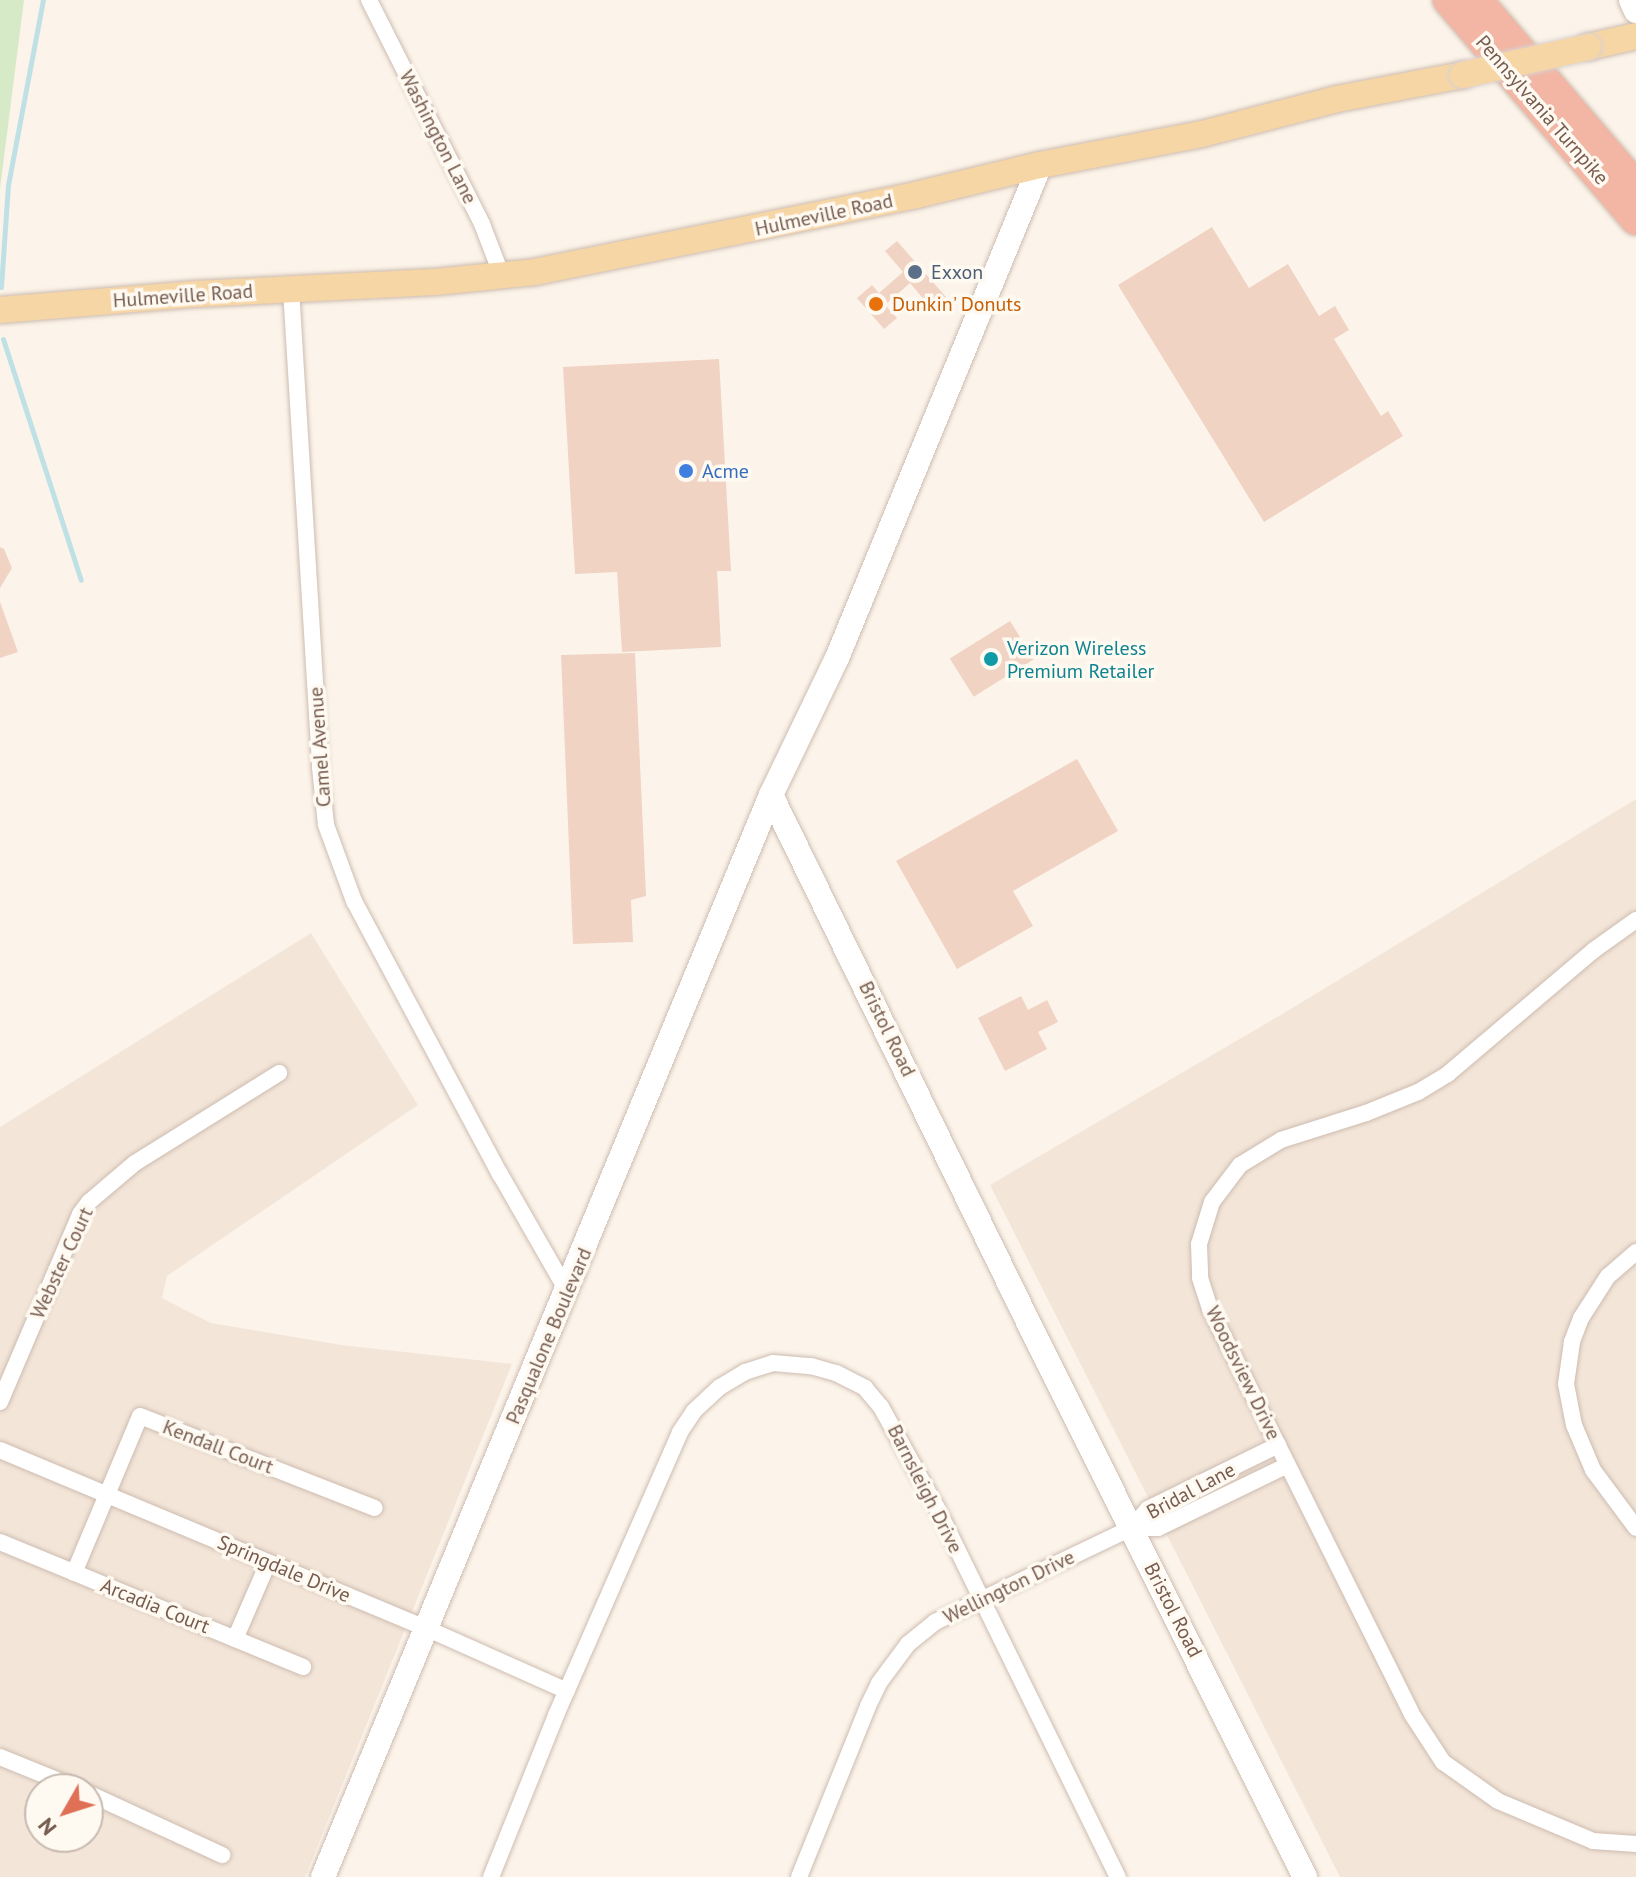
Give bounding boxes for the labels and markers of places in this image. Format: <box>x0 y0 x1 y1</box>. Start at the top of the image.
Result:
place label: Exxon <box>931 260 983 284</box>
marker: Exxon <box>906 263 924 281</box>
place label: Dunkin' Donuts <box>892 292 1023 316</box>
marker: Dunkin' Donuts <box>867 295 885 313</box>
place label: Acme <box>702 459 749 483</box>
marker: Acme <box>677 462 695 480</box>
place label: Verizon Wireless Premium Retailer <box>1007 636 1154 683</box>
marker: Verizon Wireless Premium Retailer <box>982 650 1000 668</box>

